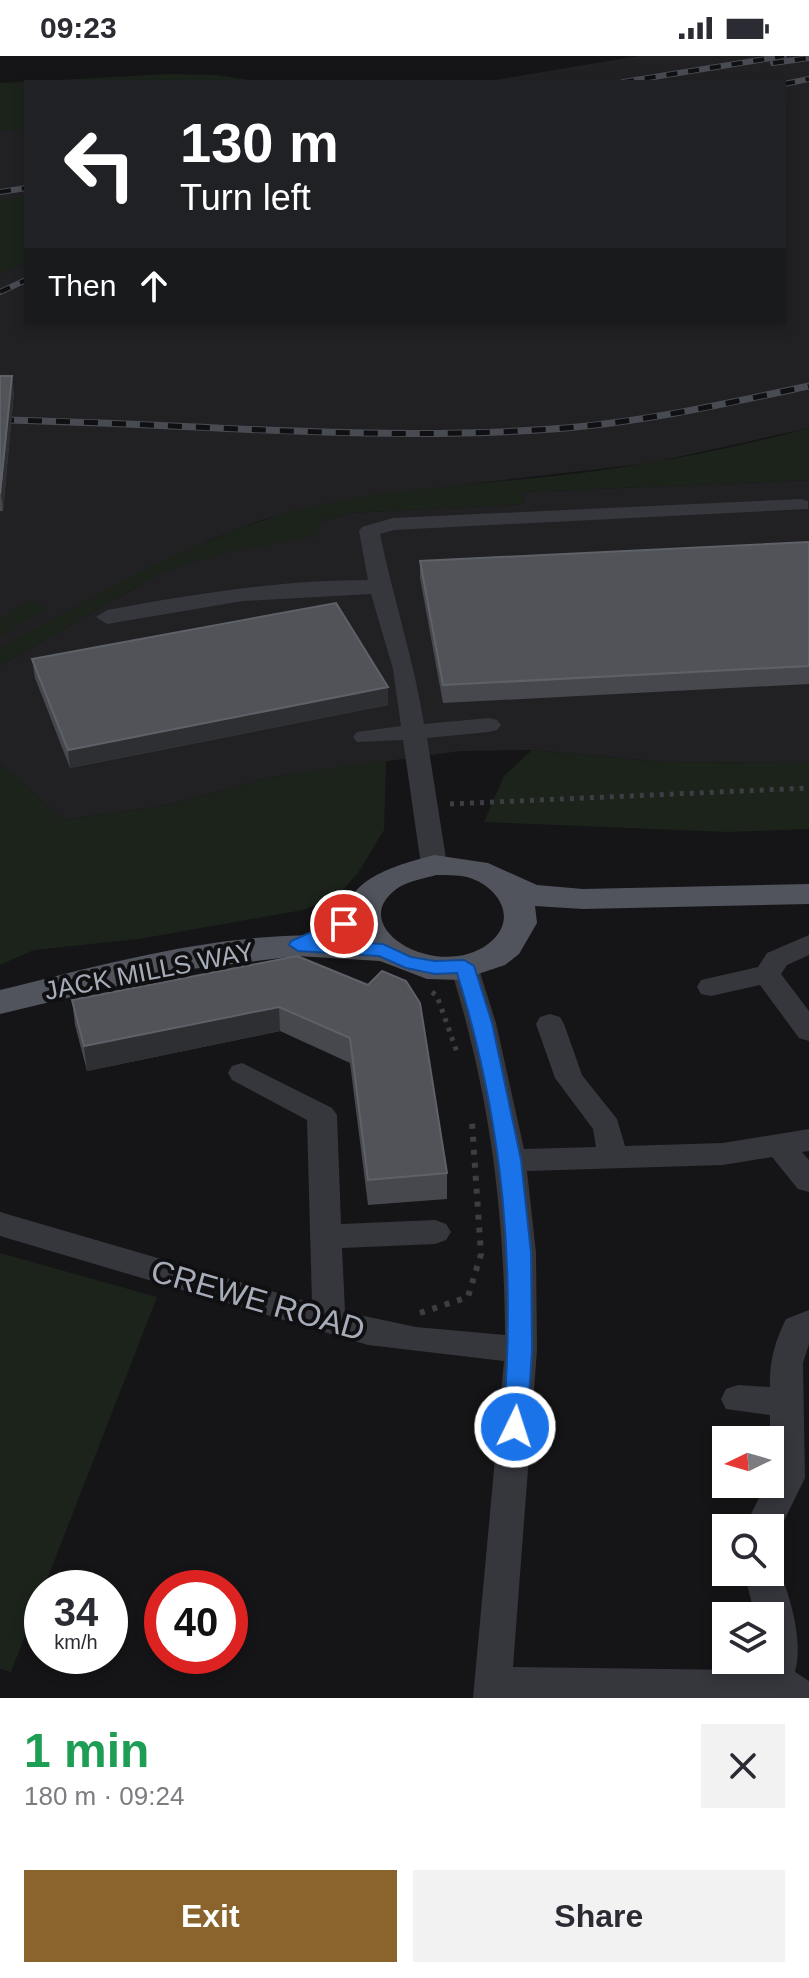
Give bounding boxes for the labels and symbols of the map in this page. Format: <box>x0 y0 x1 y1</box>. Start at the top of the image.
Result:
pin <box>310 890 378 958</box>
street label: JACK MILLS WAY <box>42 936 256 1006</box>
street label: CREWE ROAD <box>147 1252 369 1348</box>
position arrow <box>473 1385 557 1469</box>
north arrow <box>712 1426 784 1498</box>
speed limit sign: 40 <box>144 1570 248 1674</box>

